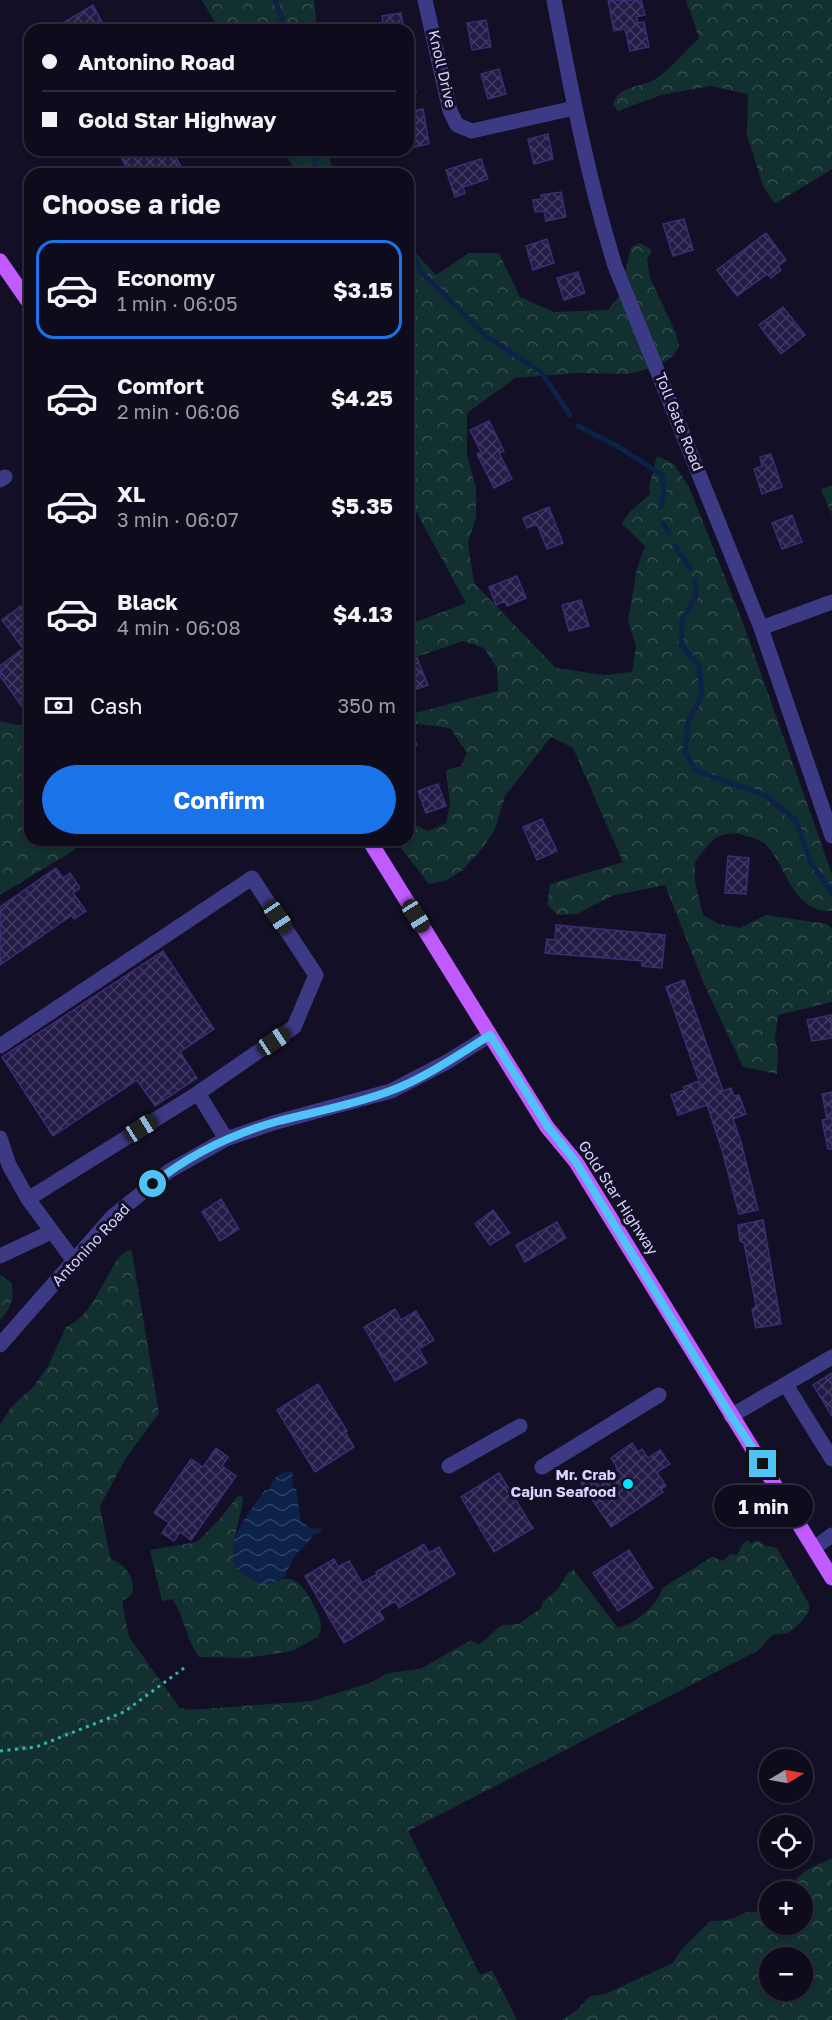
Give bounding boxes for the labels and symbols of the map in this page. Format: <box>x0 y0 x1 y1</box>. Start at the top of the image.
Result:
street label: Knoll Drive <box>425 28 461 110</box>
street label: Toll Gate Road <box>652 370 708 473</box>
car <box>399 896 433 936</box>
car <box>260 897 296 937</box>
car <box>254 1023 294 1059</box>
car <box>121 1111 161 1145</box>
street label: Gold Star Highway <box>575 1137 663 1259</box>
route start <box>139 1170 166 1197</box>
street label: Antonino Road <box>48 1199 133 1289</box>
route end <box>749 1450 776 1477</box>
place label: Mr. Crab Cajun Seafood <box>511 1465 616 1500</box>
marker: Mr. Crab Cajun Seafood <box>621 1477 635 1491</box>
callout: 1 min <box>714 1485 813 1527</box>
north arrow <box>759 1749 813 1803</box>

